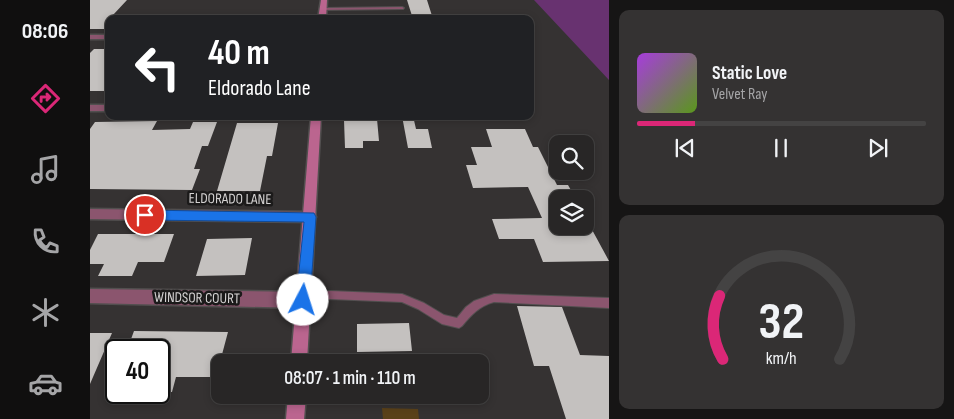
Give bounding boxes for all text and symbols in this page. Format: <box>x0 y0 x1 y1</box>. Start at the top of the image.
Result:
text: 08:06 <box>22 18 68 45</box>
text: 40 m <box>208 32 270 75</box>
icon: left <box>125 35 190 100</box>
text: Static Love <box>712 62 787 85</box>
text: Eldorado Lane <box>208 75 311 102</box>
icon: directions <box>28 81 63 116</box>
text: Velvet Ray <box>712 85 767 104</box>
icon: previous <box>671 134 699 162</box>
icon: pause <box>767 134 795 162</box>
icon: next <box>864 134 892 162</box>
map controls <box>549 135 594 235</box>
button: search <box>549 135 594 180</box>
icon: music <box>28 152 63 187</box>
street label: ELDORADO LANE <box>188 189 272 209</box>
button: layers <box>549 190 594 235</box>
pin <box>124 194 166 236</box>
icon: arrive <box>131 201 159 229</box>
icon: phone <box>28 224 63 259</box>
position arrow <box>276 273 328 325</box>
street label: WINDSOR COURT <box>154 288 240 308</box>
text: 32 <box>758 291 805 354</box>
icon: climate <box>28 295 63 330</box>
speed limit sign: 40 <box>105 339 170 404</box>
text: km/h <box>766 348 797 369</box>
icon: car <box>28 366 63 401</box>
text: 08:07 · 1 min · 110 m <box>284 367 416 390</box>

